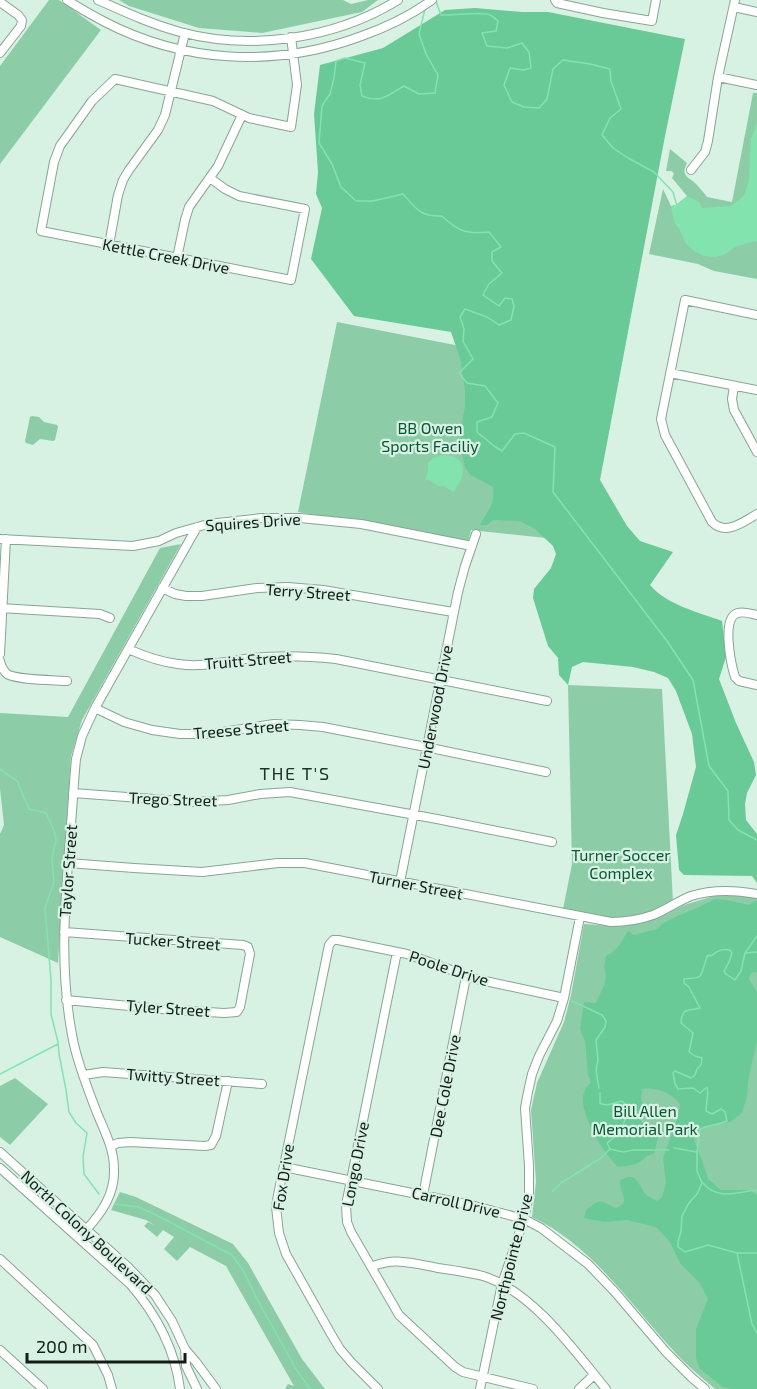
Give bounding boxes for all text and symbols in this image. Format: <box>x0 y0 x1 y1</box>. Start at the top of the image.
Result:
street label: Kettle Creek Drive <box>101 234 231 277</box>
park label: BB Owen Sports Faciliy <box>381 418 479 455</box>
street label: Squires Drive <box>205 509 301 534</box>
street label: Terry Street <box>265 579 351 604</box>
street label: Underwood Drive <box>413 643 456 771</box>
street label: Truitt Street <box>204 646 292 673</box>
street label: Treese Street <box>192 715 290 742</box>
district label: THE T'S <box>260 762 330 784</box>
street label: Trego Street <box>128 787 218 810</box>
street label: Taylor Street <box>55 824 80 918</box>
park label: Turner Soccer Complex <box>571 845 671 882</box>
street label: Turner Street <box>367 866 465 903</box>
street label: Tucker Street <box>125 928 221 953</box>
street label: Poole Drive <box>407 946 491 989</box>
street label: Tyler Street <box>125 995 211 1020</box>
street label: Dee Cole Drive <box>425 1033 464 1139</box>
street label: Twitty Street <box>126 1064 220 1089</box>
park label: Bill Allen Memorial Park <box>592 1101 698 1138</box>
street label: Longo Drive <box>337 1120 372 1208</box>
street label: Fox Drive <box>268 1142 297 1212</box>
street label: North Colony Boulevard <box>18 1166 157 1298</box>
street label: Carroll Drive <box>410 1182 502 1221</box>
street label: Northpointe Drive <box>486 1191 535 1322</box>
scale bar <box>27 1326 184 1364</box>
text: 200 m <box>36 1335 88 1357</box>

